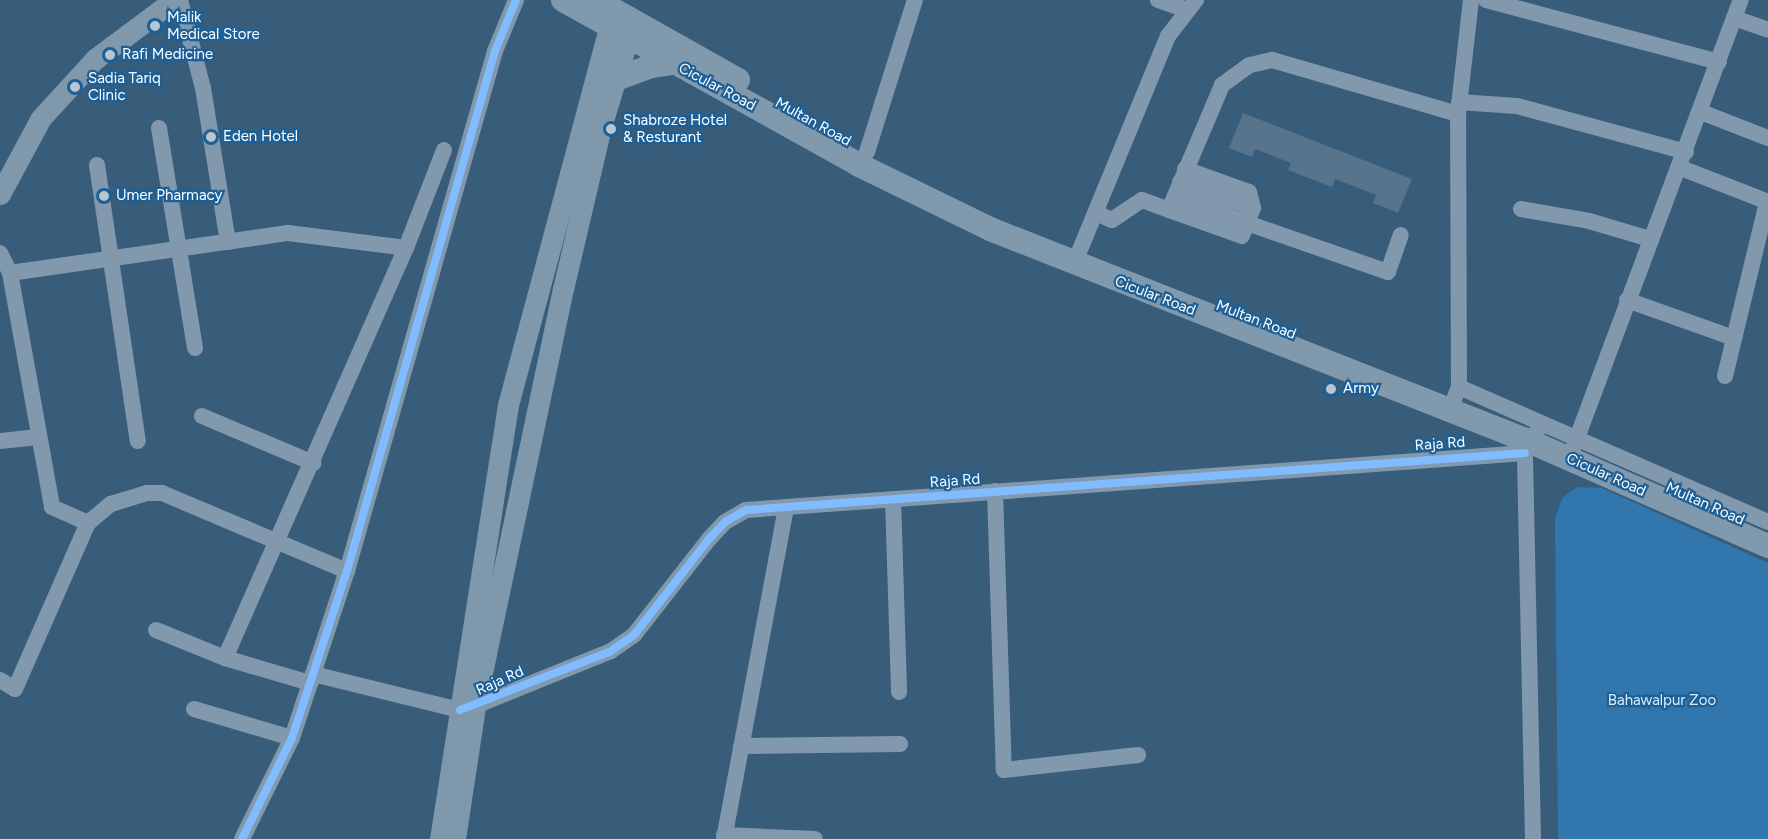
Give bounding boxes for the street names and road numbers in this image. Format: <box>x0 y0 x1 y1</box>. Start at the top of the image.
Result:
street label: Cicular Road <box>675 59 759 115</box>
street label: Multan Road <box>772 94 854 150</box>
street label: Cicular Road <box>1112 272 1198 320</box>
street label: Multan Road <box>1213 297 1299 343</box>
street label: Raja Rd <box>1414 433 1466 455</box>
street label: Cicular Road <box>1563 449 1649 501</box>
street label: Raja Rd <box>929 470 981 492</box>
street label: Multan Road <box>1663 479 1747 529</box>
street label: Raja Rd <box>473 662 527 700</box>

